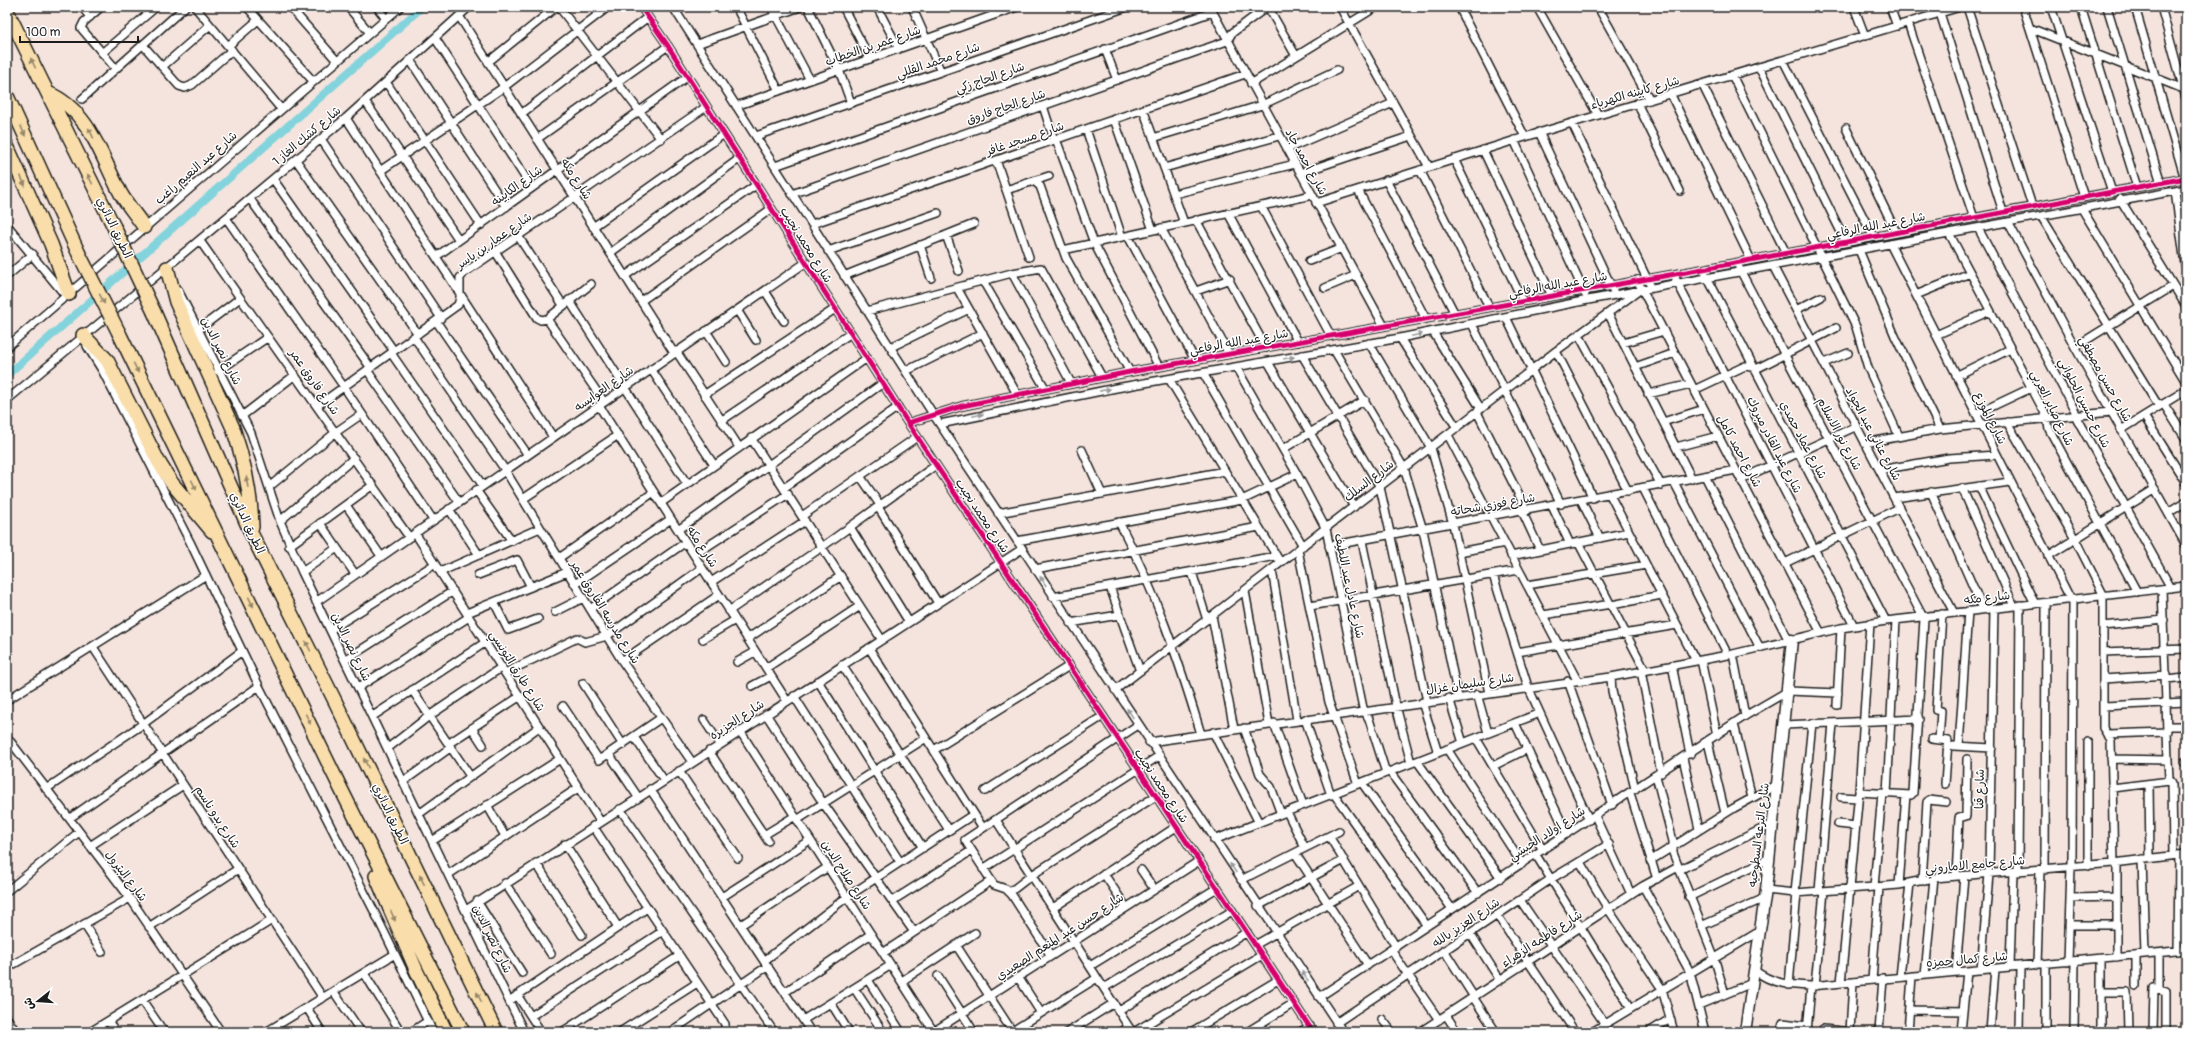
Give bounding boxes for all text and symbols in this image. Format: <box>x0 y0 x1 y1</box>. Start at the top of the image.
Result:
scale bar <box>20 18 138 44</box>
street label: شارع عمر بن الخطاب <box>823 23 923 70</box>
text: 100 m <box>26 25 61 40</box>
street label: شارع محمد القللي <box>894 40 983 85</box>
one-way arrow <box>30 57 36 68</box>
street label: شارع الحاج زكي <box>953 59 1028 100</box>
street label: شارع كابينه الكهرباء <box>1589 73 1682 114</box>
street label: شارع الحاج فاروق <box>964 86 1048 129</box>
street label: شارع كشك الغاز 1 <box>270 103 345 170</box>
street label: شارع مسجد غافر <box>983 119 1066 161</box>
one-way arrow <box>20 126 26 137</box>
street label: شارع احمد جاد <box>1281 126 1330 198</box>
one-way arrow <box>88 127 94 138</box>
street label: شارع عبد النعيم راغب <box>152 128 241 209</box>
street label: شارع مكه <box>556 156 595 203</box>
street label: شارع الكابينه <box>488 162 546 210</box>
one-way arrow <box>87 174 93 185</box>
one-way arrow <box>20 176 26 187</box>
street label: الطريق الدائري <box>92 195 135 262</box>
street label: شارع محمد نجيب <box>776 204 835 286</box>
street label: شارع عمار بن ياسر <box>452 209 535 274</box>
street label: شارع عبد الله الرفاعي <box>1825 209 1927 246</box>
street label: شارع عبد الله الرفاعي <box>1507 269 1609 304</box>
one-way arrow <box>98 293 105 305</box>
street label: شارع نصر الدين <box>197 314 245 388</box>
street label: شارع عبد الله الرفاعي <box>1188 326 1290 361</box>
one-way arrow <box>1410 332 1423 338</box>
street label: شارع حسن مصطفي <box>2073 333 2135 426</box>
street label: شارع فاروق عمر <box>284 345 342 418</box>
one-way arrow <box>1282 355 1295 361</box>
street label: شارع حسين الحلواني <box>2052 355 2113 452</box>
one-way arrow <box>133 363 139 374</box>
street label: شارع العوايسه <box>571 363 637 416</box>
street label: شارع صابر العربي <box>2025 368 2077 450</box>
street label: شارع عناني عبد الجواد <box>1839 385 1904 485</box>
one-way arrow <box>1099 386 1111 392</box>
street label: شارع الموزع <box>1969 389 2010 447</box>
street label: شارع عبد القادر مبروك <box>1742 394 1805 496</box>
street label: شارع نور الاسلام <box>1813 395 1865 474</box>
street label: شارع عماد حمدي <box>1775 398 1830 482</box>
one-way arrow <box>972 412 984 418</box>
street label: شارع احمد كامل <box>1713 412 1764 490</box>
street label: شارع السلك <box>1341 457 1398 506</box>
one-way arrow <box>244 476 250 488</box>
street label: شارع محمد نجيب <box>951 476 1012 557</box>
one-way arrow <box>191 479 197 491</box>
street label: الطريق الدائري <box>225 490 268 557</box>
street label: شارع فوزي شحاته <box>1450 490 1537 521</box>
street label: شارع مكه <box>682 524 721 571</box>
street label: شارع عادل عبد اللطيف <box>1330 532 1367 640</box>
street label: شارع مدرسه الفاروق عمر <box>566 556 643 667</box>
one-way arrow <box>1039 576 1047 587</box>
street label: شارع مكه <box>1963 588 2011 609</box>
one-way arrow <box>248 596 254 607</box>
street label: شارع نصر الدين <box>327 610 374 684</box>
street label: شارع طارق التونسي <box>483 628 548 716</box>
one-way arrow <box>305 641 311 652</box>
street label: شارع سليمان غزال <box>1425 670 1515 699</box>
street label: شارع الجزيره <box>707 697 768 744</box>
one-way arrow <box>1126 708 1134 719</box>
one-way arrow <box>305 713 311 724</box>
street label: شارع محمد نجيب <box>1130 746 1191 827</box>
one-way arrow <box>362 757 369 768</box>
street label: شارع قنا <box>1972 769 1989 809</box>
street label: الطريق الدائري <box>368 781 411 848</box>
street label: شارع الترعه السطوحيه <box>1745 782 1774 888</box>
street label: شارع بدو ناسم <box>190 783 243 852</box>
street label: شارع اولاد الحبشي <box>1506 804 1590 867</box>
street label: شارع صلاح الدين <box>817 837 874 913</box>
street label: شارع البترول <box>101 847 150 905</box>
street label: شارع جامع الاماروني <box>1924 853 2026 880</box>
one-way arrow <box>1229 863 1237 873</box>
one-way arrow <box>419 874 425 885</box>
street label: شارع حسن عبد المنعم الصعيدي <box>993 890 1127 985</box>
street label: شارع العزيز بالله <box>1429 895 1503 952</box>
street label: شارع نصر الدين <box>468 902 515 976</box>
street label: شارع فاطمه الزهراء <box>1499 907 1586 972</box>
one-way arrow <box>390 910 396 921</box>
street label: شارع كمال حمزه <box>1926 949 2008 972</box>
one-way arrow <box>1301 971 1309 982</box>
north arrow <box>18 981 58 1021</box>
one-way arrow <box>476 991 482 1003</box>
text: ش <box>21 996 37 1011</box>

